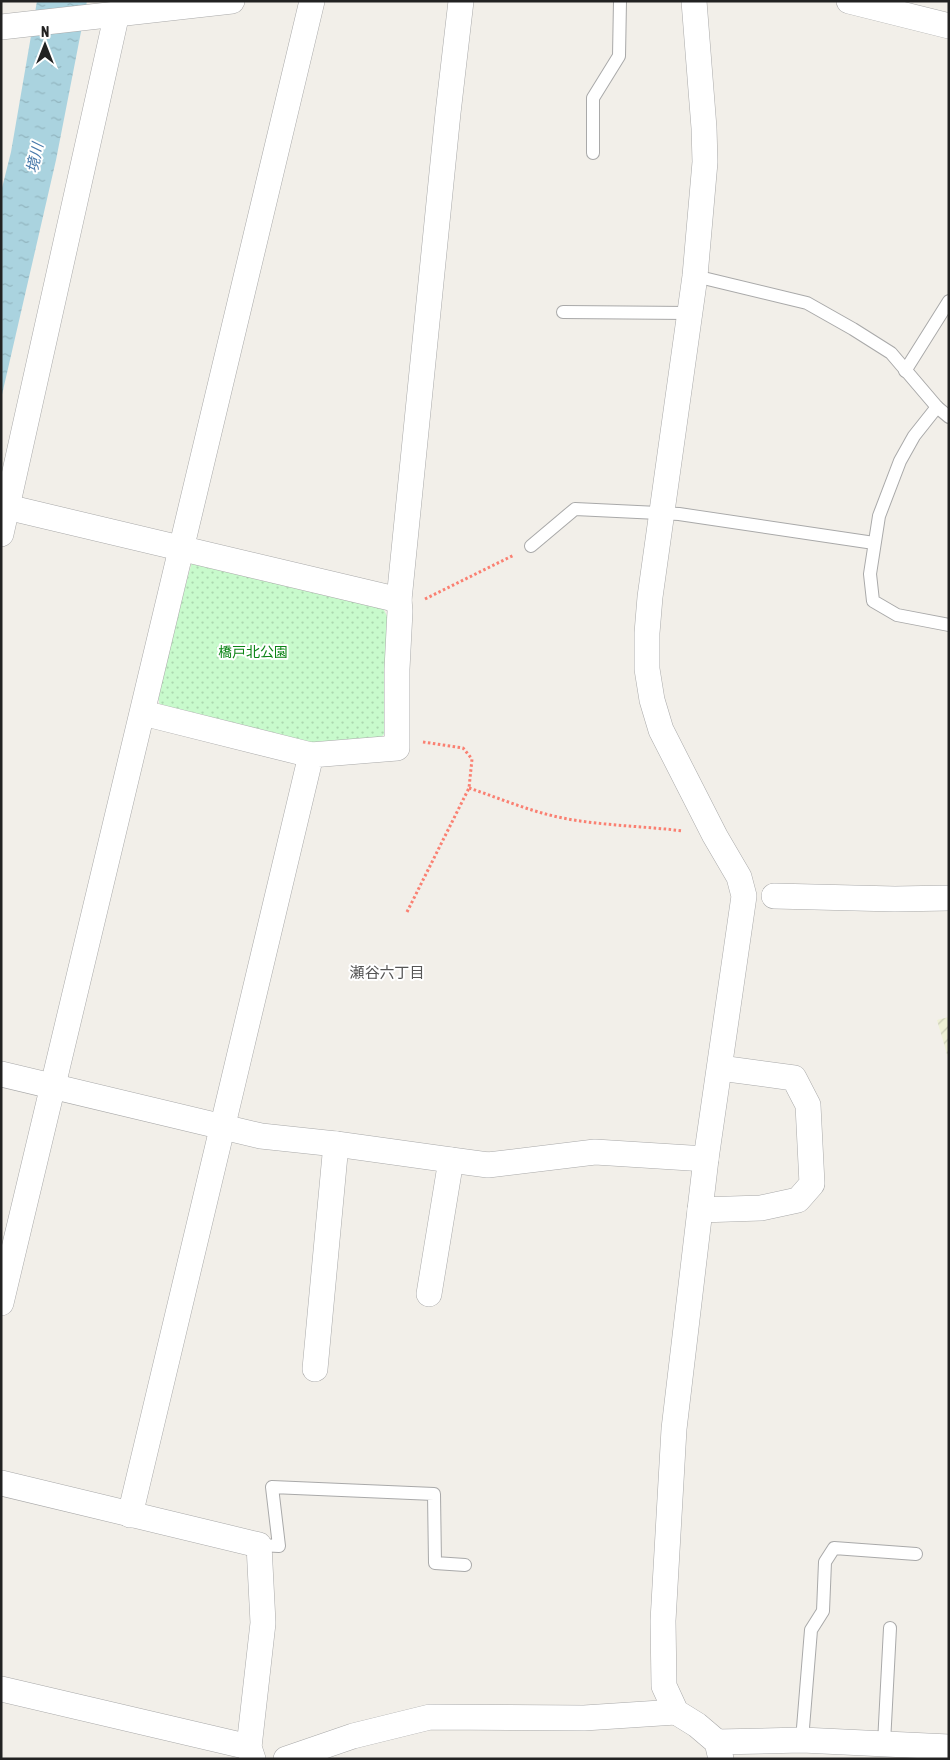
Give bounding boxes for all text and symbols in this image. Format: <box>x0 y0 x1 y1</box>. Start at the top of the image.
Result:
north arrow <box>20 20 70 70</box>
text: N <box>41 24 49 40</box>
water label: 境川 <box>23 140 46 174</box>
park label: 橋戸北公園 <box>218 644 288 660</box>
district label: 瀬谷六丁目 <box>349 964 425 981</box>

